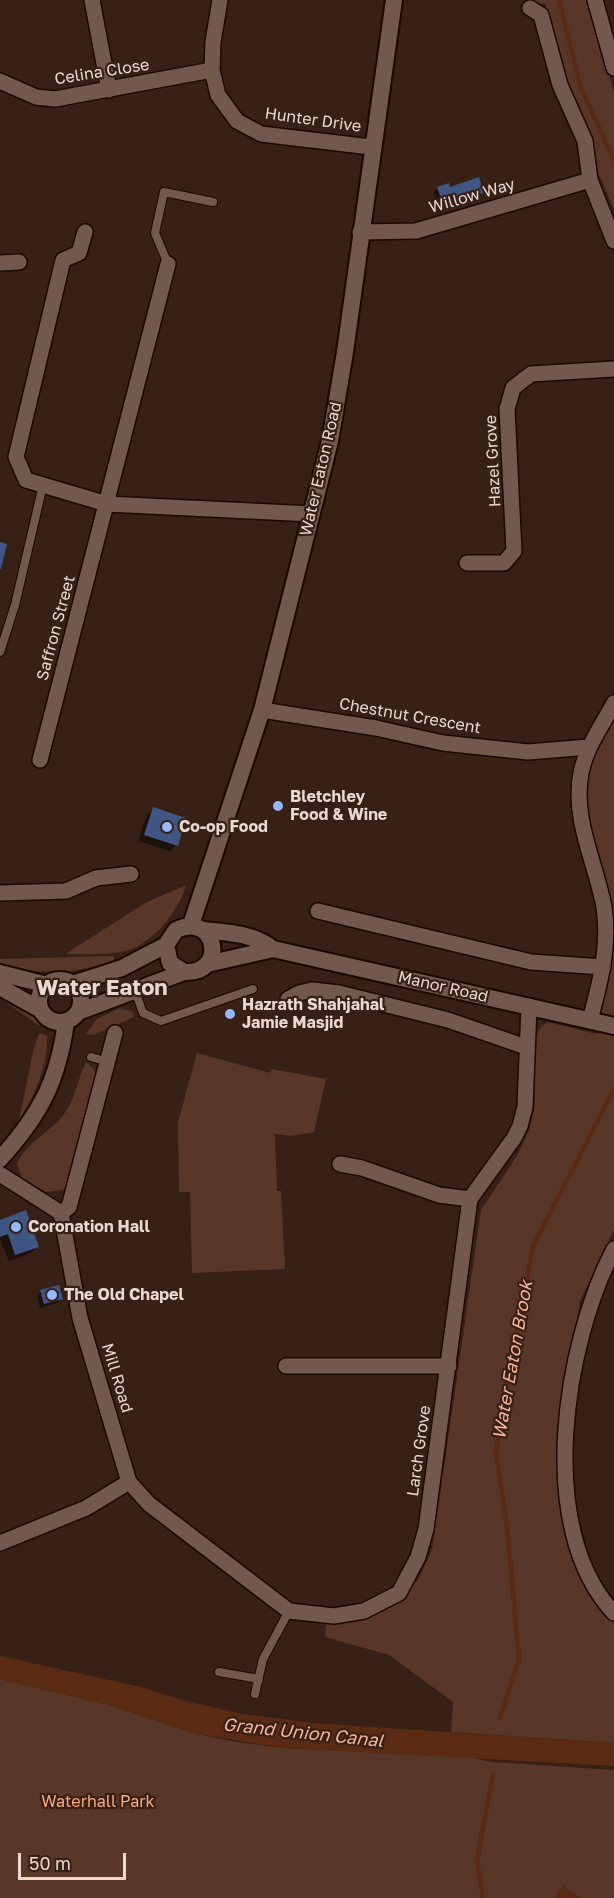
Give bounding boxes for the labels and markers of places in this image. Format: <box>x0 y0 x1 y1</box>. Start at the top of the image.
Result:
place label: Bletchley Food & Wine <box>290 787 387 825</box>
marker: Bletchley Food & Wine <box>271 799 285 813</box>
place label: Co-op Food <box>179 817 268 837</box>
marker: Co-op Food <box>160 820 174 834</box>
place label: Hazrath Shahjahal Jamie Masjid <box>242 995 384 1033</box>
marker: Hazrath Shahjahal Jamie Masjid <box>223 1007 237 1021</box>
place label: Coronation Hall <box>28 1217 150 1237</box>
marker: Coronation Hall <box>9 1220 23 1234</box>
place label: The Old Chapel <box>64 1285 184 1305</box>
marker: The Old Chapel <box>45 1288 59 1302</box>

